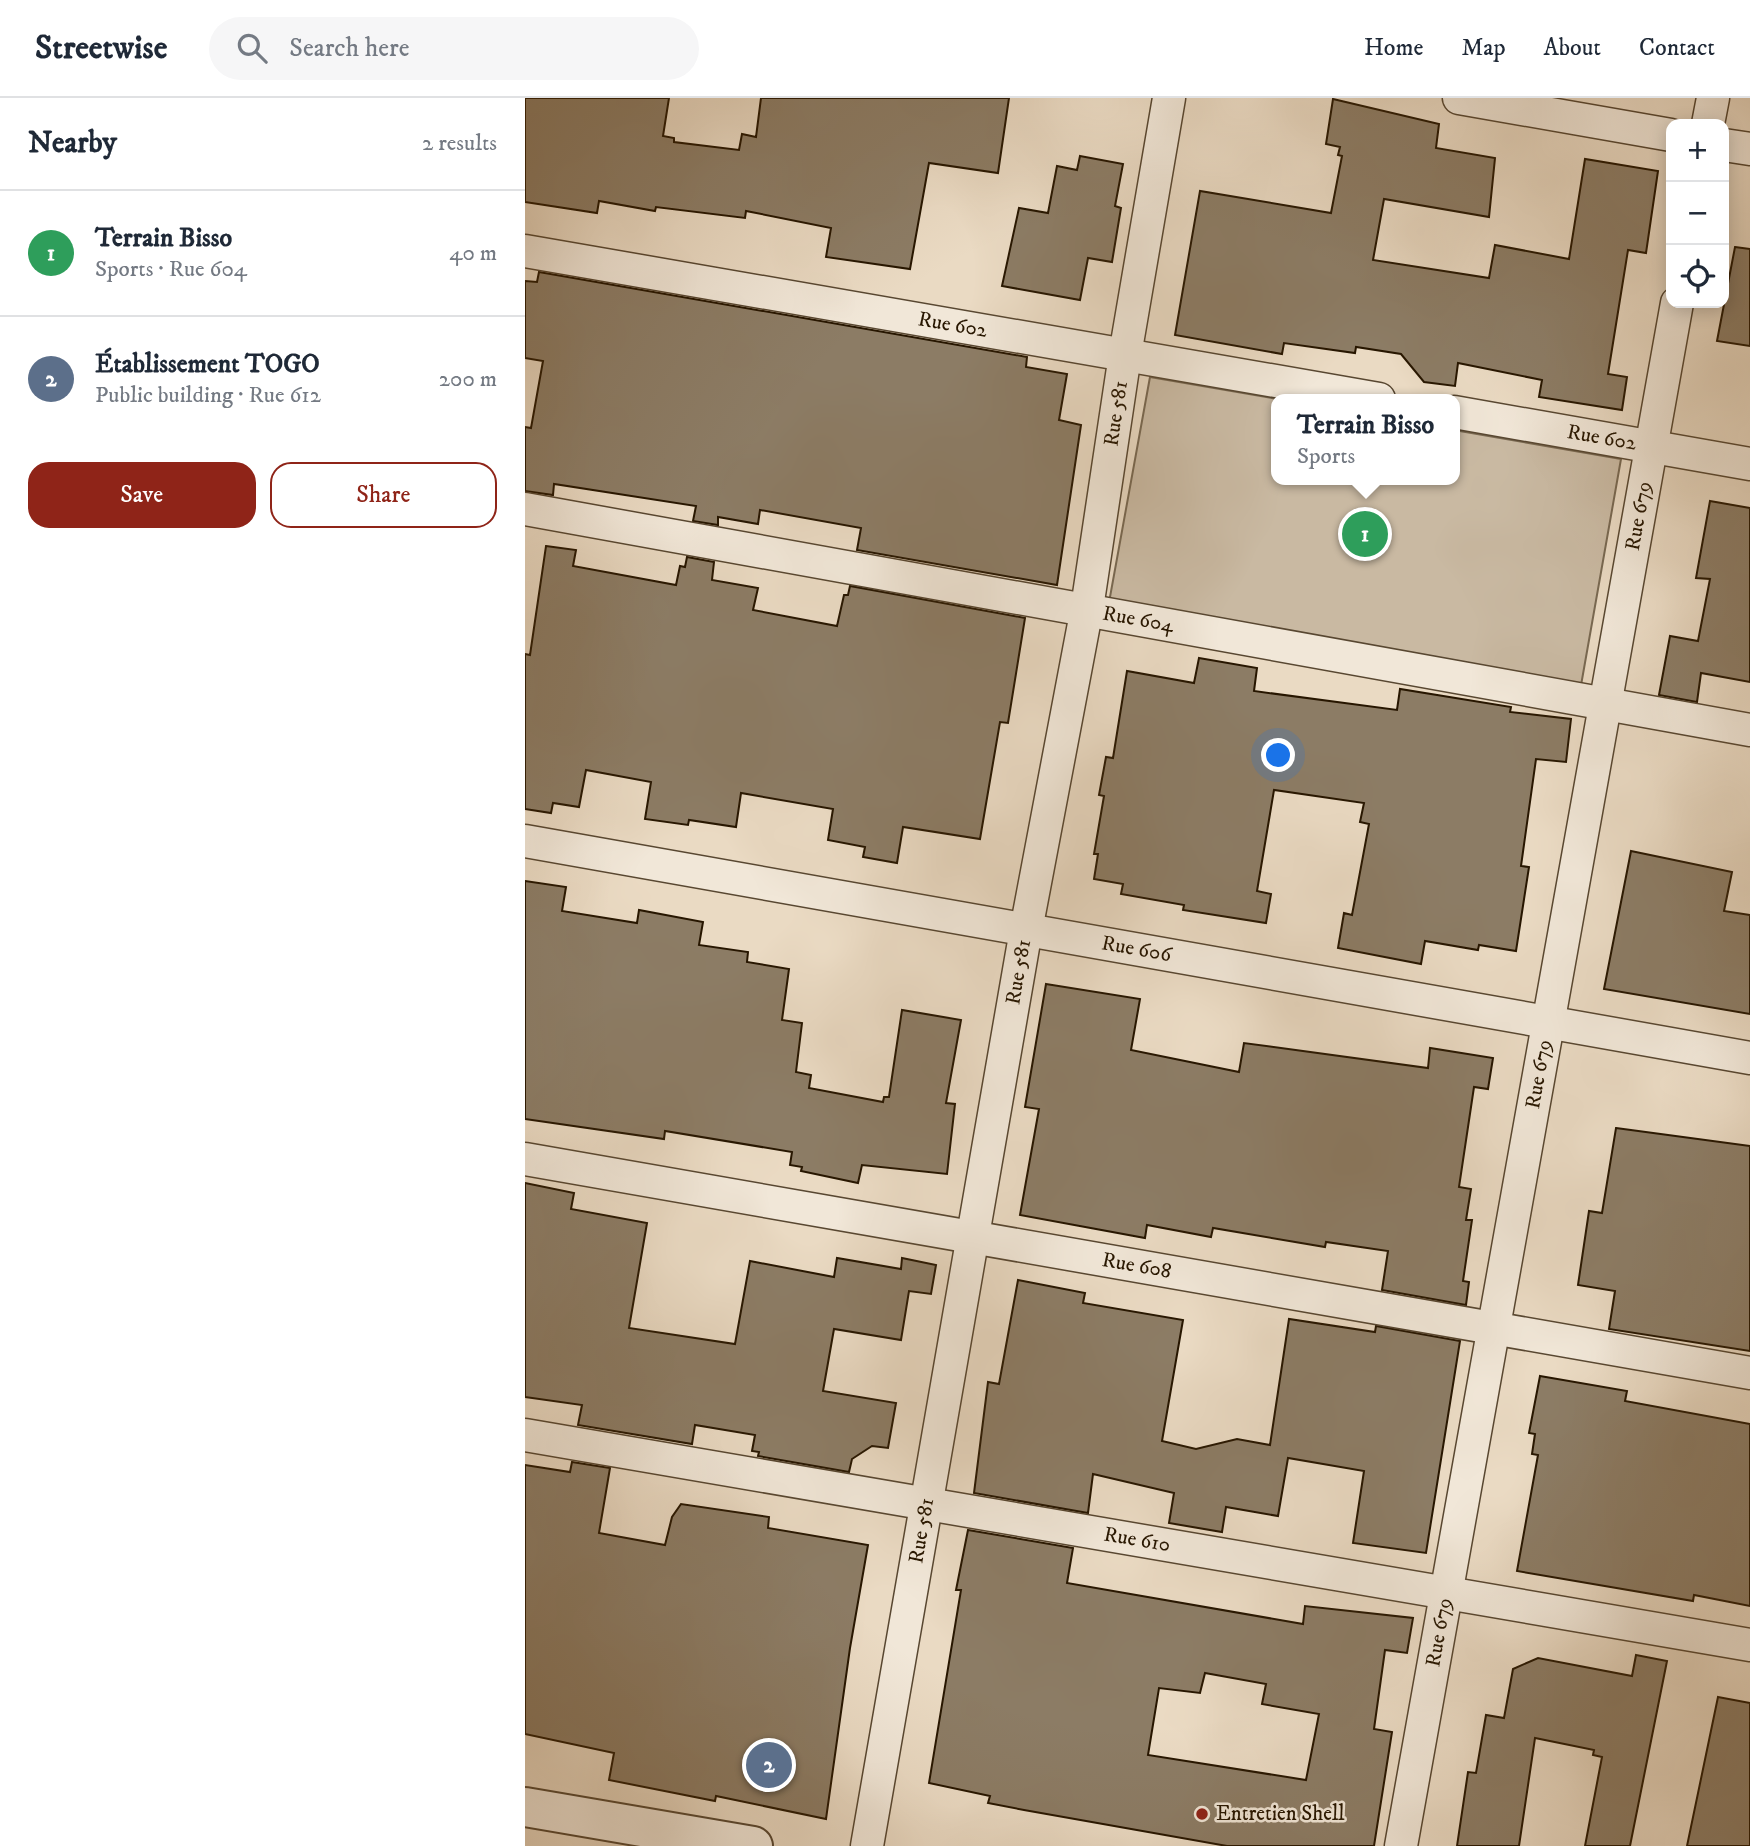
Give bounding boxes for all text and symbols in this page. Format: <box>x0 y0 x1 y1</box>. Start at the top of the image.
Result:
search box <box>209 17 699 80</box>
text: Streetwise <box>35 28 167 69</box>
icon: search <box>233 29 271 67</box>
text: Search here <box>289 32 409 65</box>
text: Home <box>1364 33 1423 63</box>
text: Map <box>1461 33 1506 63</box>
text: About <box>1544 33 1601 63</box>
text: Contact <box>1639 33 1715 63</box>
map controls <box>1666 119 1729 308</box>
button: + <box>1666 119 1729 182</box>
text: Nearby <box>28 125 117 162</box>
text: 2 results <box>422 129 497 158</box>
button: − <box>1666 182 1729 245</box>
text: Terrain Bisso <box>95 222 232 255</box>
text: 1 <box>47 239 55 268</box>
text: 40 m <box>449 239 497 268</box>
button: locate <box>1666 245 1729 308</box>
text: Sports · Rue 604 <box>95 255 247 284</box>
street label: Rue 602 <box>916 306 990 344</box>
text: Établissement TOGO <box>95 348 320 381</box>
text: 2 <box>45 365 57 394</box>
text: 200 m <box>439 365 497 394</box>
street label: Rue 581 <box>1098 379 1134 448</box>
text: Public building · Rue 612 <box>95 381 321 410</box>
popup <box>1271 394 1460 485</box>
text: Terrain Bisso <box>1297 409 1434 442</box>
street label: Rue 602 <box>1565 419 1639 457</box>
text: Sports <box>1297 442 1355 471</box>
button: Save <box>28 462 256 528</box>
button: Share <box>270 462 497 528</box>
street label: Rue 679 <box>1620 479 1658 553</box>
pin: 1 <box>1342 508 1388 560</box>
street label: Rue 604 <box>1101 600 1177 639</box>
your location <box>1261 738 1295 772</box>
street label: Rue 606 <box>1099 930 1175 968</box>
street label: Rue 581 <box>1000 937 1037 1007</box>
street label: Rue 679 <box>1520 1038 1558 1111</box>
street label: Rue 608 <box>1100 1247 1174 1285</box>
street label: Rue 581 <box>903 1496 940 1565</box>
street label: Rue 610 <box>1102 1521 1172 1558</box>
street label: Rue 679 <box>1420 1596 1458 1669</box>
pin: 2 <box>746 1739 792 1791</box>
place label: Entretien Shell <box>1216 1801 1345 1827</box>
marker: Entretien Shell <box>1194 1806 1210 1822</box>

